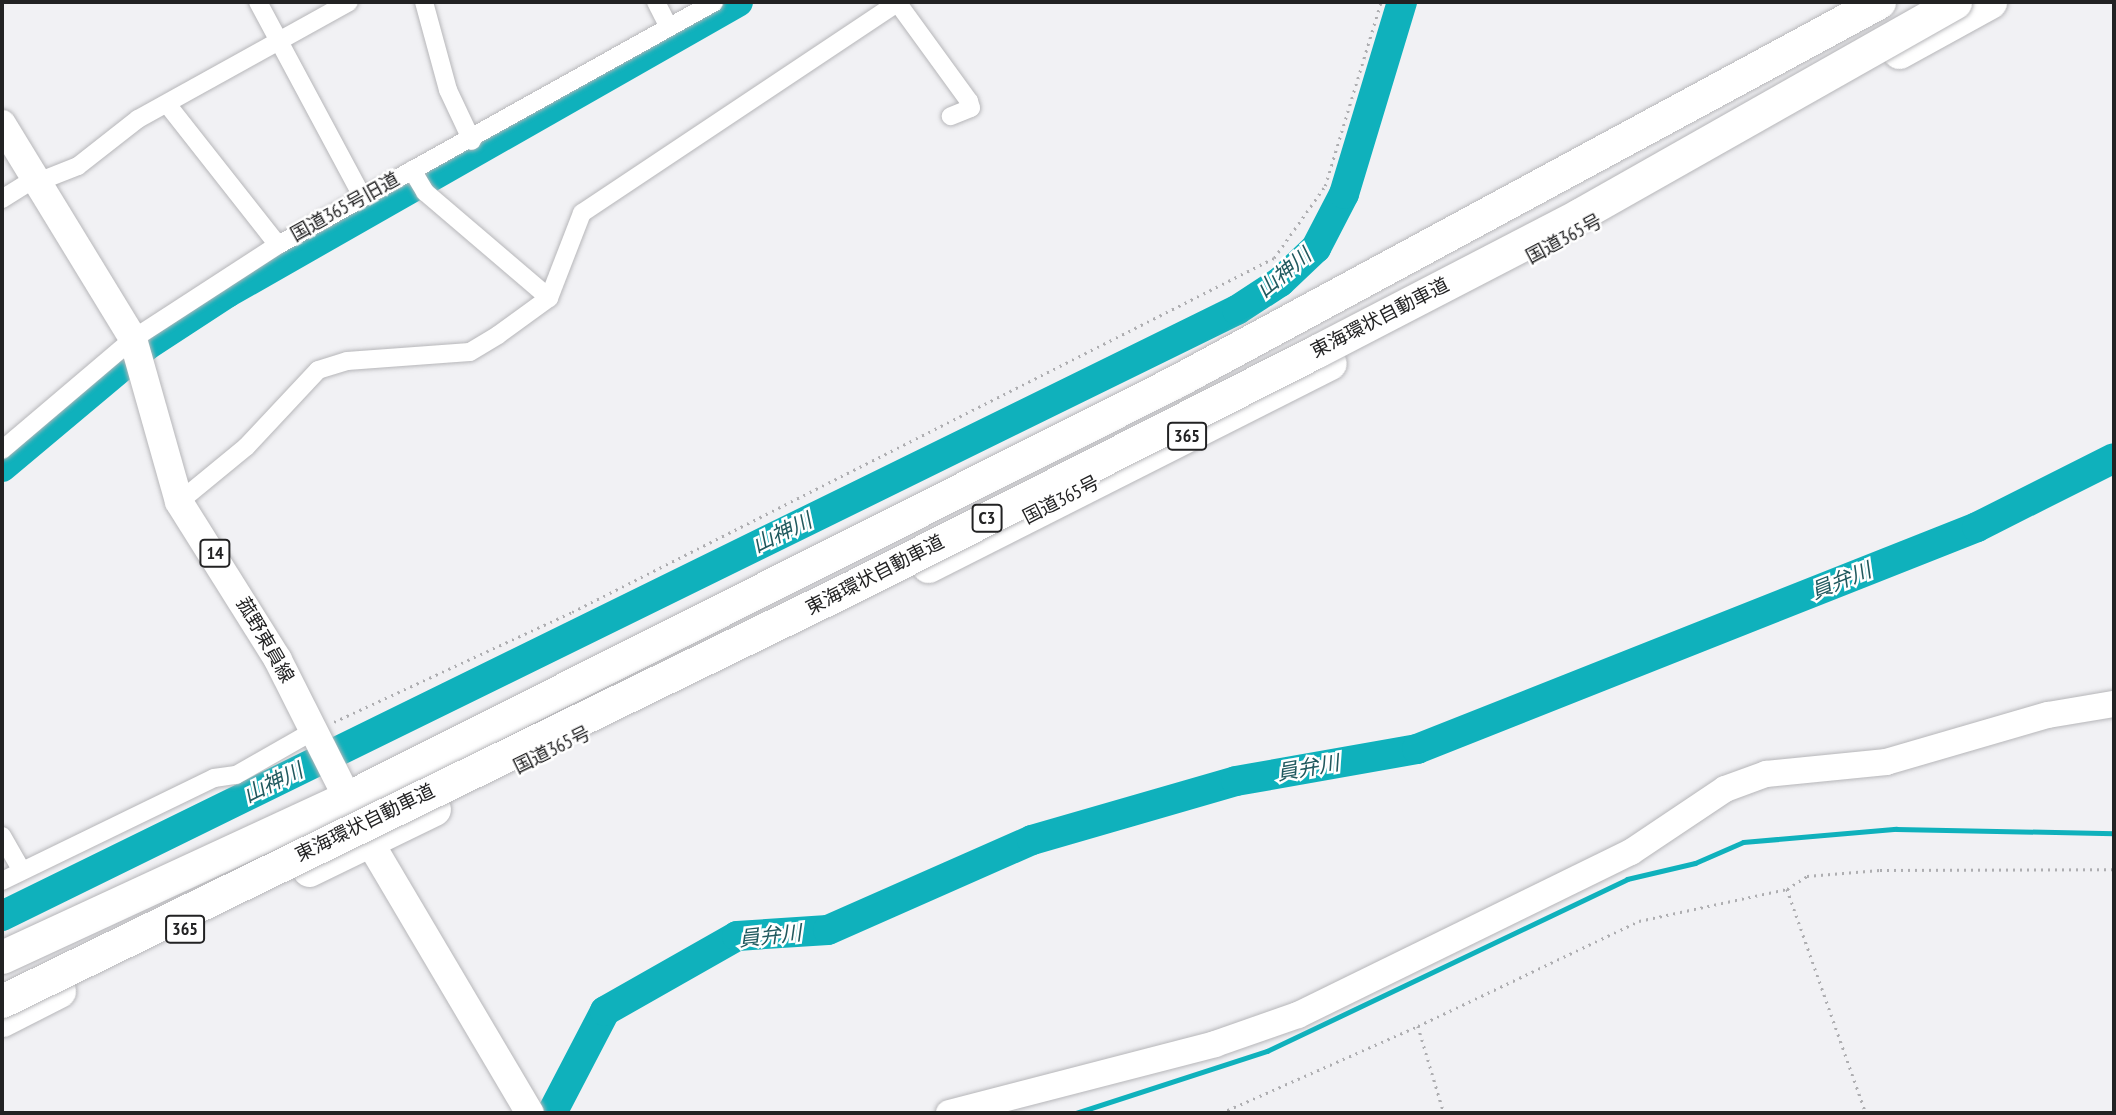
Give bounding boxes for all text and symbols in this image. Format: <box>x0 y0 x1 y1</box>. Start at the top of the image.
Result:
street label: 国道365号旧道 <box>287 168 403 246</box>
street label: 国道365号 <box>1522 210 1606 268</box>
water label: 山神川 <box>1252 243 1316 303</box>
street label: 東海環状自動車道 <box>1307 273 1453 363</box>
road number: 365 <box>1166 422 1208 450</box>
street label: 国道365号 <box>1019 471 1103 529</box>
road number: C3 <box>971 504 1003 532</box>
water label: 山神川 <box>748 508 816 558</box>
street label: 東海環状自動車道 <box>802 530 948 620</box>
road number: 14 <box>199 538 231 568</box>
water label: 員弁川 <box>1807 558 1875 604</box>
street label: 菰野東員線 <box>231 593 299 687</box>
street label: 国道365号 <box>510 722 594 778</box>
water label: 員弁川 <box>1275 750 1341 786</box>
water label: 山神川 <box>239 758 307 808</box>
street label: 東海環状自動車道 <box>292 779 438 867</box>
road number: 365 <box>164 914 206 944</box>
water label: 員弁川 <box>737 920 803 952</box>

